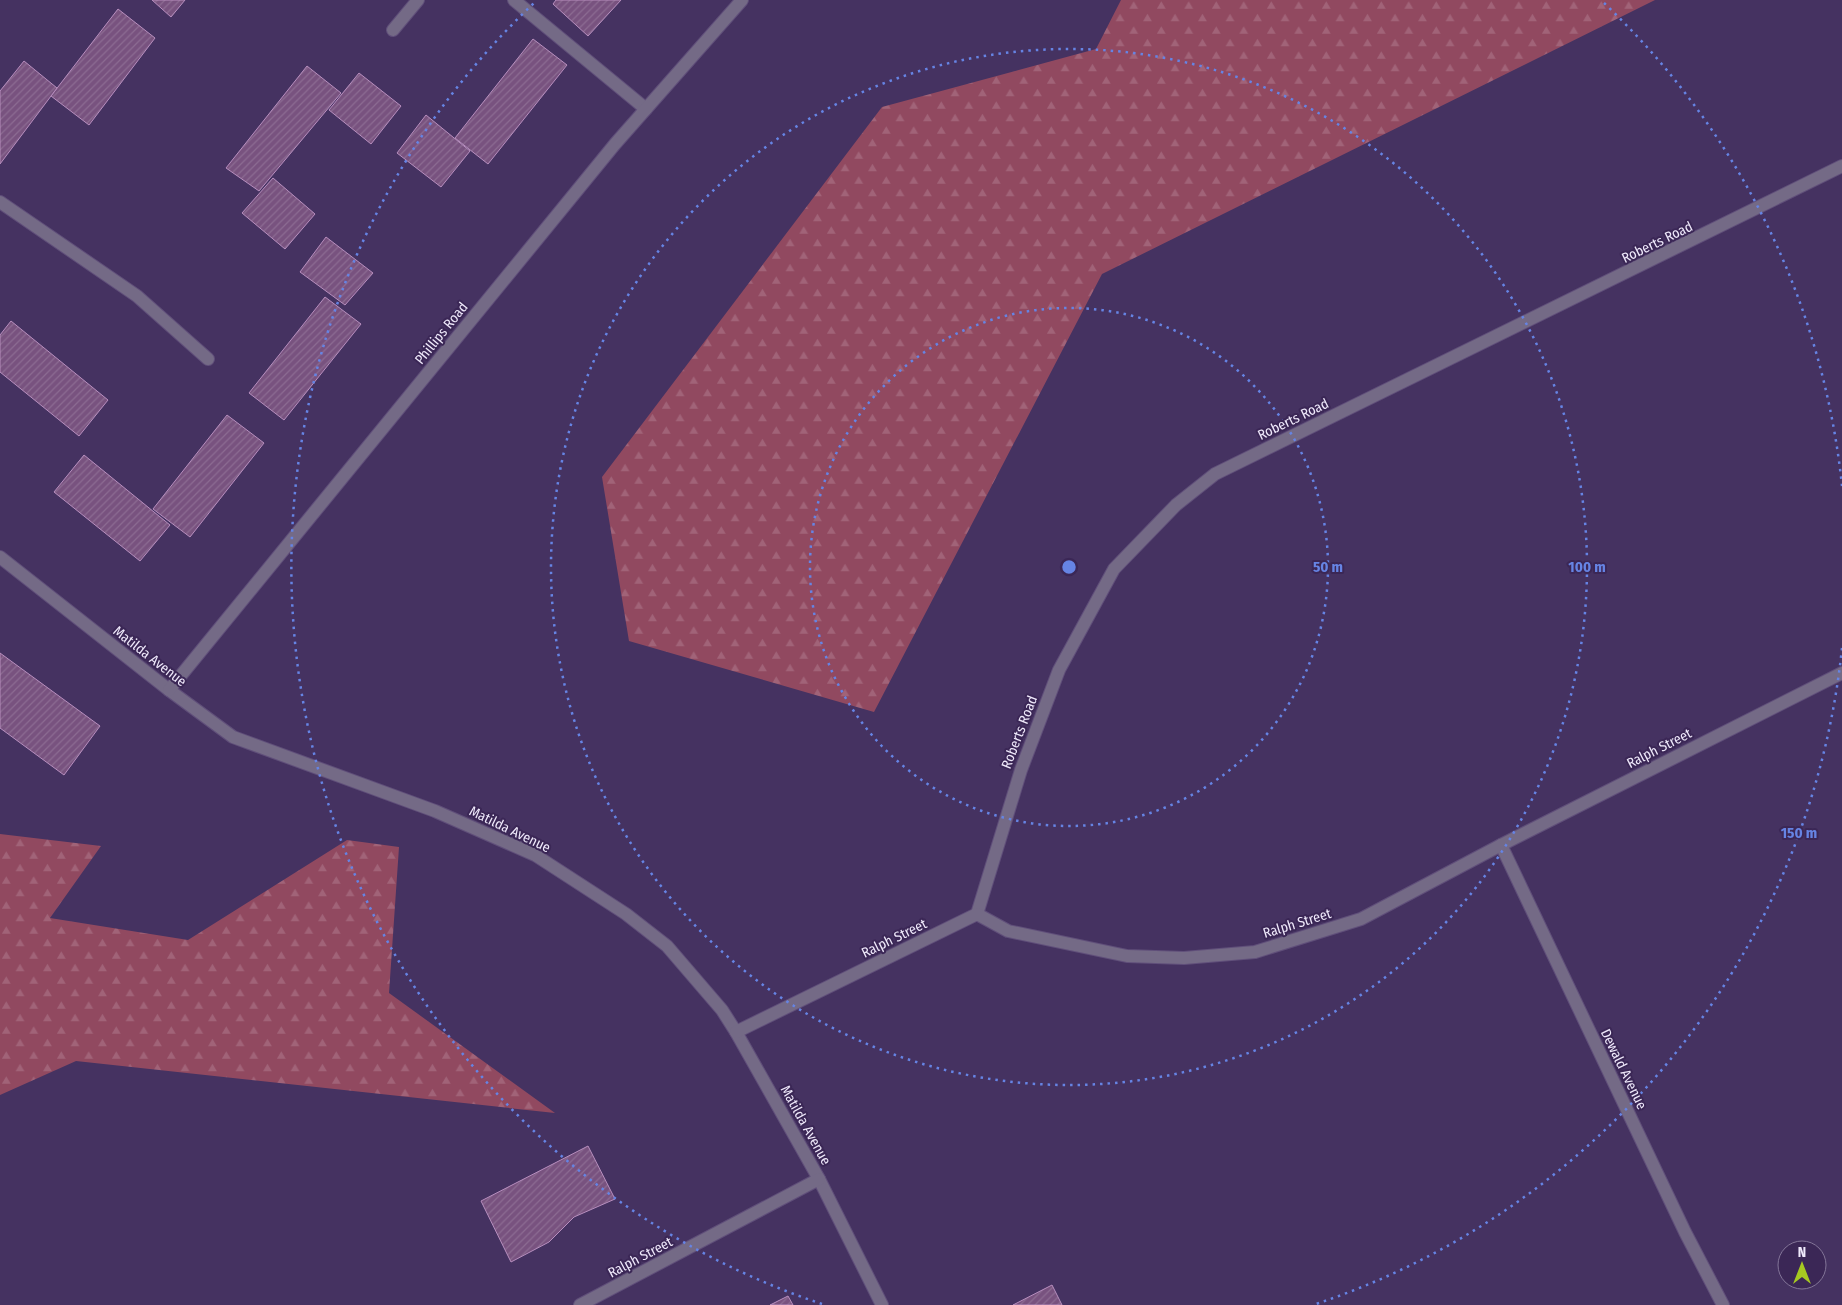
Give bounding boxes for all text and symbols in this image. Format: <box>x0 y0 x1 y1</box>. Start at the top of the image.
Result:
street label: Roberts Road <box>1619 218 1696 267</box>
street label: Phillips Road <box>411 299 471 368</box>
street label: Roberts Road <box>1255 395 1332 444</box>
centre of rings <box>1060 558 1078 576</box>
text: 50 m <box>1313 558 1343 576</box>
text: 100 m <box>1568 558 1606 576</box>
street label: Matilda Avenue <box>110 623 190 690</box>
street label: Roberts Road <box>998 693 1041 771</box>
street label: Ralph Street <box>1624 725 1695 772</box>
street label: Matilda Avenue <box>466 802 553 856</box>
text: 150 m <box>1781 824 1817 842</box>
street label: Ralph Street <box>1261 905 1334 942</box>
street label: Ralph Street <box>859 915 930 962</box>
street label: Dewald Avenue <box>1597 1026 1650 1112</box>
street label: Matilda Avenue <box>777 1083 834 1168</box>
street label: Ralph Street <box>605 1233 676 1281</box>
north arrow <box>1777 1240 1827 1290</box>
text: N <box>1798 1244 1806 1261</box>

